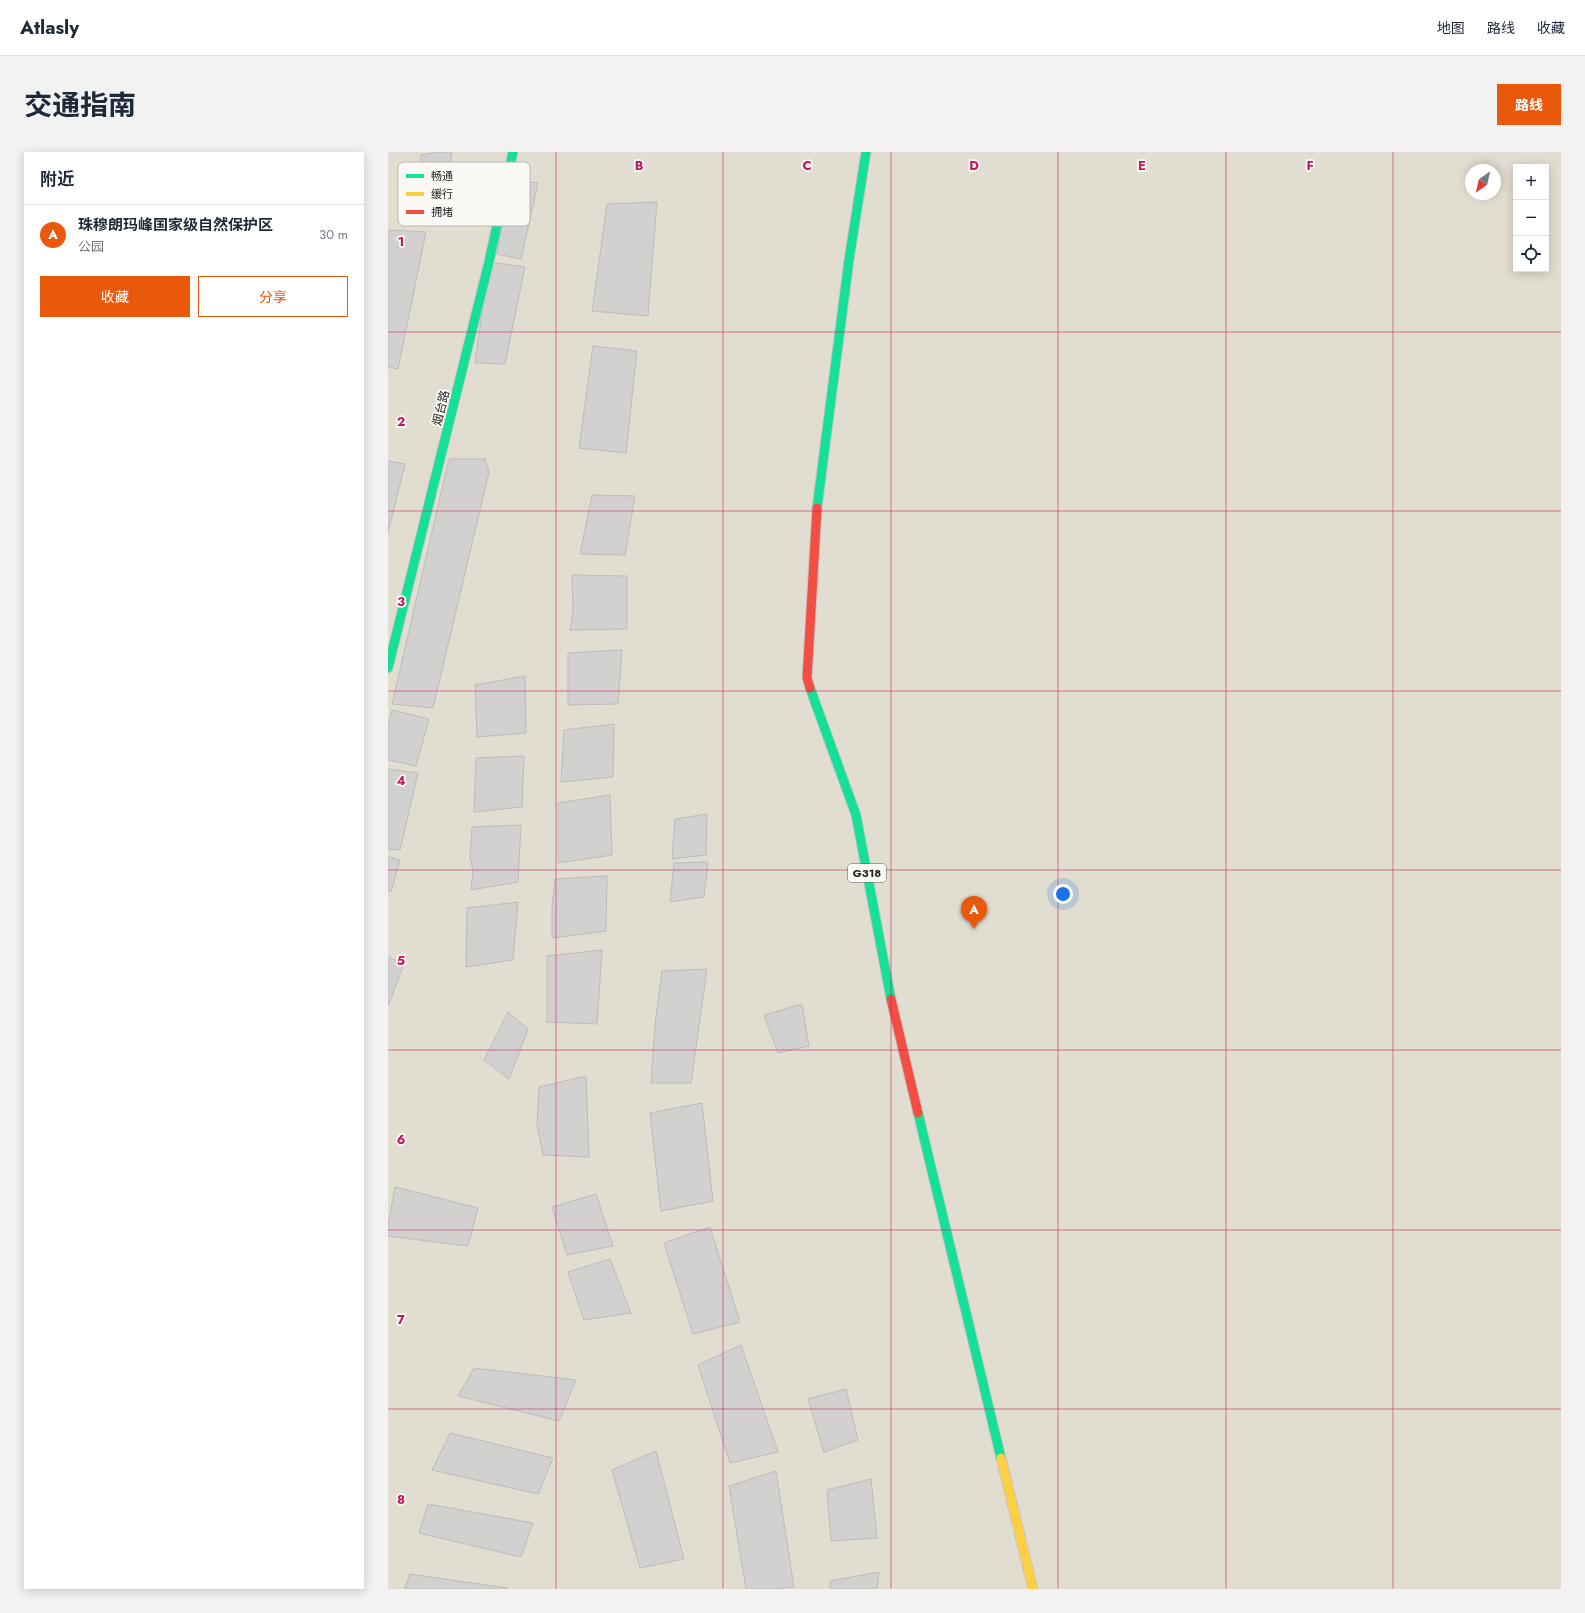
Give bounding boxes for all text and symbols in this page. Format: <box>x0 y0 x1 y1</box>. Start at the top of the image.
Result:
text: Atlasly <box>20 14 79 41</box>
text: 地图 <box>1437 18 1465 38</box>
text: 路线 <box>1487 18 1515 38</box>
text: 收藏 <box>1537 18 1565 38</box>
button: 路线 <box>1497 84 1561 125</box>
text: 交通指南 <box>24 85 136 126</box>
text: B <box>635 156 644 175</box>
text: C <box>802 156 812 175</box>
text: D <box>969 156 979 175</box>
text: E <box>1138 156 1146 175</box>
text: F <box>1306 156 1314 175</box>
legend <box>398 162 530 226</box>
north arrow <box>1465 164 1501 200</box>
map controls <box>1513 164 1549 272</box>
button: + <box>1513 164 1549 200</box>
text: 附近 <box>40 167 74 191</box>
text: 畅通 <box>431 168 453 184</box>
text: 缓行 <box>431 186 453 202</box>
button: − <box>1513 200 1549 236</box>
text: 拥堵 <box>431 204 453 220</box>
text: 珠穆朗玛峰国家级自然保护区 <box>78 214 273 236</box>
text: A <box>48 225 58 244</box>
text: 30 m <box>319 225 348 244</box>
text: 1 <box>398 232 404 251</box>
button: locate <box>1513 236 1549 272</box>
text: 公园 <box>78 237 104 256</box>
button: 收藏 <box>40 276 190 317</box>
button: 分享 <box>198 276 348 317</box>
street label: 烟台路 <box>428 388 454 428</box>
text: 2 <box>397 412 405 431</box>
text: 3 <box>397 592 405 611</box>
text: 4 <box>396 771 406 790</box>
road number: G318 <box>848 864 886 882</box>
your location <box>1053 884 1073 904</box>
pin: A <box>961 896 987 929</box>
text: 5 <box>397 951 405 970</box>
text: 6 <box>397 1130 406 1149</box>
text: 7 <box>397 1310 405 1329</box>
text: 8 <box>397 1490 405 1509</box>

